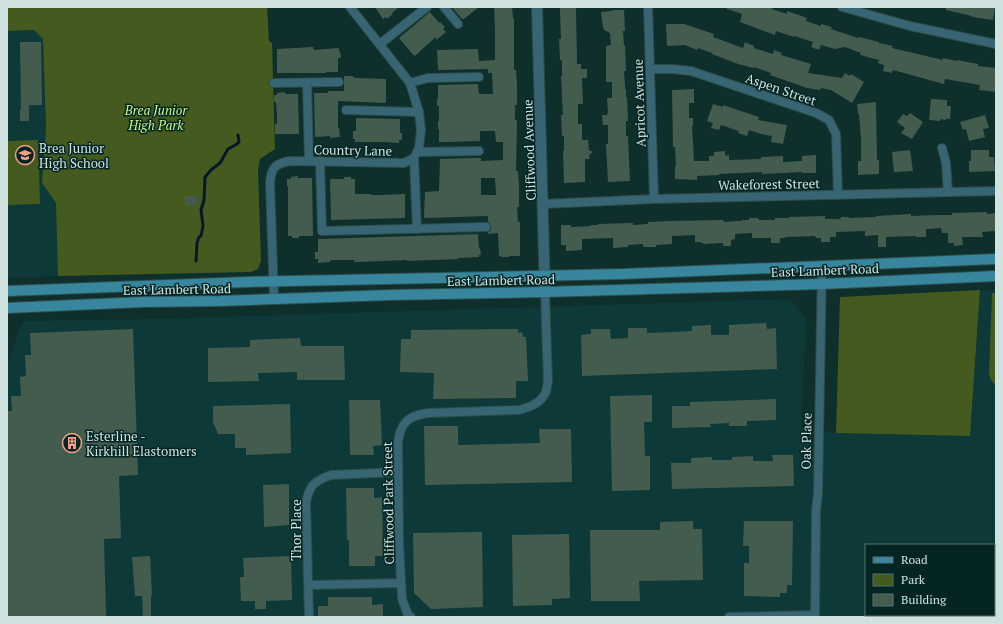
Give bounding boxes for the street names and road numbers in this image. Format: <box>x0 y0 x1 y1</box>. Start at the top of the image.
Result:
street label: Apricot Avenue <box>628 59 650 147</box>
street label: Aspen Street <box>743 68 819 110</box>
street label: Cliffwood Avenue <box>518 99 540 201</box>
street label: Country Lane <box>314 140 392 160</box>
street label: Wakeforest Street <box>718 174 820 194</box>
street label: East Lambert Road <box>771 259 879 281</box>
street label: East Lambert Road <box>447 270 555 290</box>
street label: East Lambert Road <box>123 279 231 299</box>
street label: Oak Place <box>797 413 815 469</box>
street label: Cliffwood Park Street <box>378 441 398 565</box>
street label: Thor Place <box>287 499 305 561</box>

